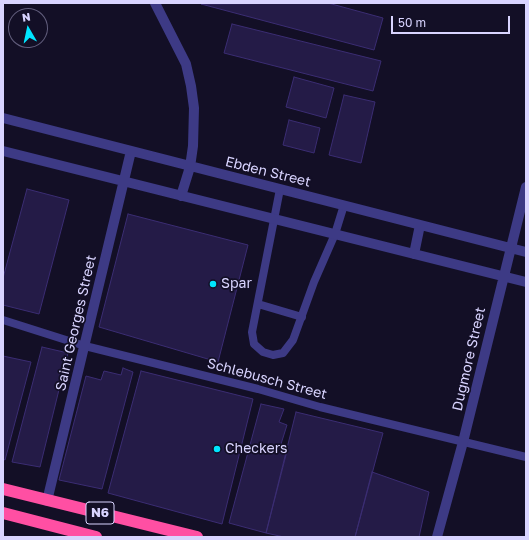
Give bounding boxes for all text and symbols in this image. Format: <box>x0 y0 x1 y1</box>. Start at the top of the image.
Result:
north arrow <box>8 8 48 48</box>
scale bar <box>393 8 512 34</box>
text: N <box>21 10 31 24</box>
text: 50 m <box>398 15 426 30</box>
street label: Ebden Street <box>224 153 312 191</box>
street label: Saint Georges Street <box>52 253 100 393</box>
place label: Spar <box>221 276 252 292</box>
marker: Spar <box>208 279 218 289</box>
street label: Dugmore Street <box>449 305 489 413</box>
street label: Schlebusch Street <box>205 355 329 403</box>
place label: Checkers <box>225 441 288 457</box>
marker: Checkers <box>212 444 222 454</box>
road number: N6 <box>86 502 114 524</box>

